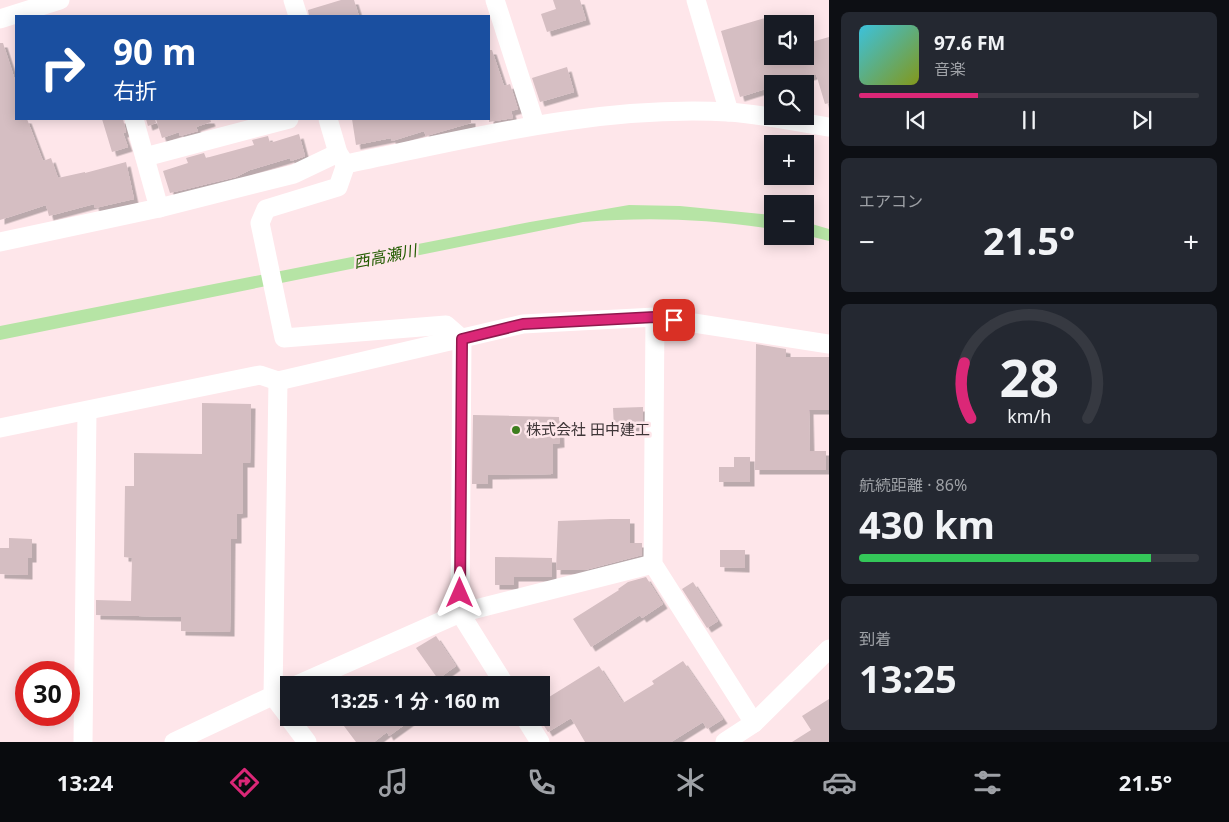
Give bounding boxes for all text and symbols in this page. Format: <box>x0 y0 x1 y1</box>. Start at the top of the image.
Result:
map controls <box>764 15 814 245</box>
button: sound <box>764 15 814 65</box>
text: 90 m <box>113 28 196 75</box>
text: 97.6 FM <box>934 30 1005 56</box>
icon: right <box>30 35 95 100</box>
text: 音楽 <box>934 58 966 80</box>
text: 右折 <box>113 75 157 105</box>
button: search <box>764 75 814 125</box>
icon: previous <box>902 106 930 134</box>
icon: pause <box>1015 106 1043 134</box>
icon: next <box>1128 106 1156 134</box>
button: + <box>764 135 814 185</box>
text: エアコン <box>859 190 923 212</box>
button: − <box>764 195 814 245</box>
text: 21.5° <box>983 214 1075 266</box>
text: − <box>859 222 875 260</box>
text: + <box>1183 222 1199 260</box>
water label: 西高瀬川 <box>351 239 420 273</box>
pin <box>653 299 695 341</box>
icon: arrive <box>660 306 688 334</box>
text: 28 <box>999 341 1059 412</box>
text: km/h <box>1007 404 1051 428</box>
place label: 株式会社 田中建工 <box>526 419 650 439</box>
marker: 株式会社 田中建工 <box>510 424 522 436</box>
text: 航続距離 · 86% <box>859 474 967 496</box>
text: 430 km <box>859 498 995 550</box>
position arrow <box>433 566 485 618</box>
text: 到着 <box>859 628 891 650</box>
text: 13:25 <box>859 652 957 704</box>
speed limit sign: 30 <box>15 661 80 726</box>
text: 13:25 · 1 分 · 160 m <box>330 688 500 714</box>
icon: directions <box>227 765 262 800</box>
icon: music <box>376 765 411 800</box>
icon: phone <box>524 765 559 800</box>
icon: climate <box>673 765 708 800</box>
icon: car <box>822 765 857 800</box>
icon: filters <box>970 765 1005 800</box>
text: 13:24 <box>57 767 113 797</box>
text: 21.5° <box>1119 767 1172 797</box>

